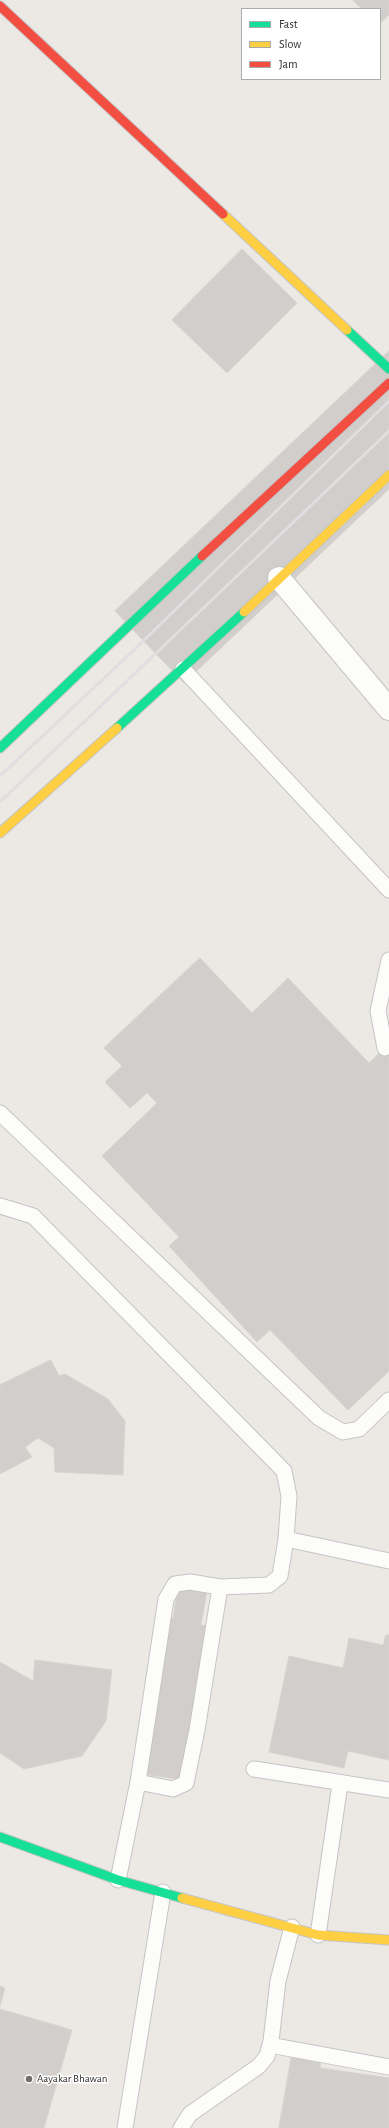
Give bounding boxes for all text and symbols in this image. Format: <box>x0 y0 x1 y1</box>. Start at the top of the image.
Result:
legend <box>241 8 381 80</box>
text: Fast <box>279 18 298 30</box>
text: Slow <box>279 38 301 50</box>
text: Jam <box>279 58 298 70</box>
place label: Aayakar Bhawan <box>37 2072 107 2086</box>
marker: Aayakar Bhawan <box>24 2074 34 2084</box>

